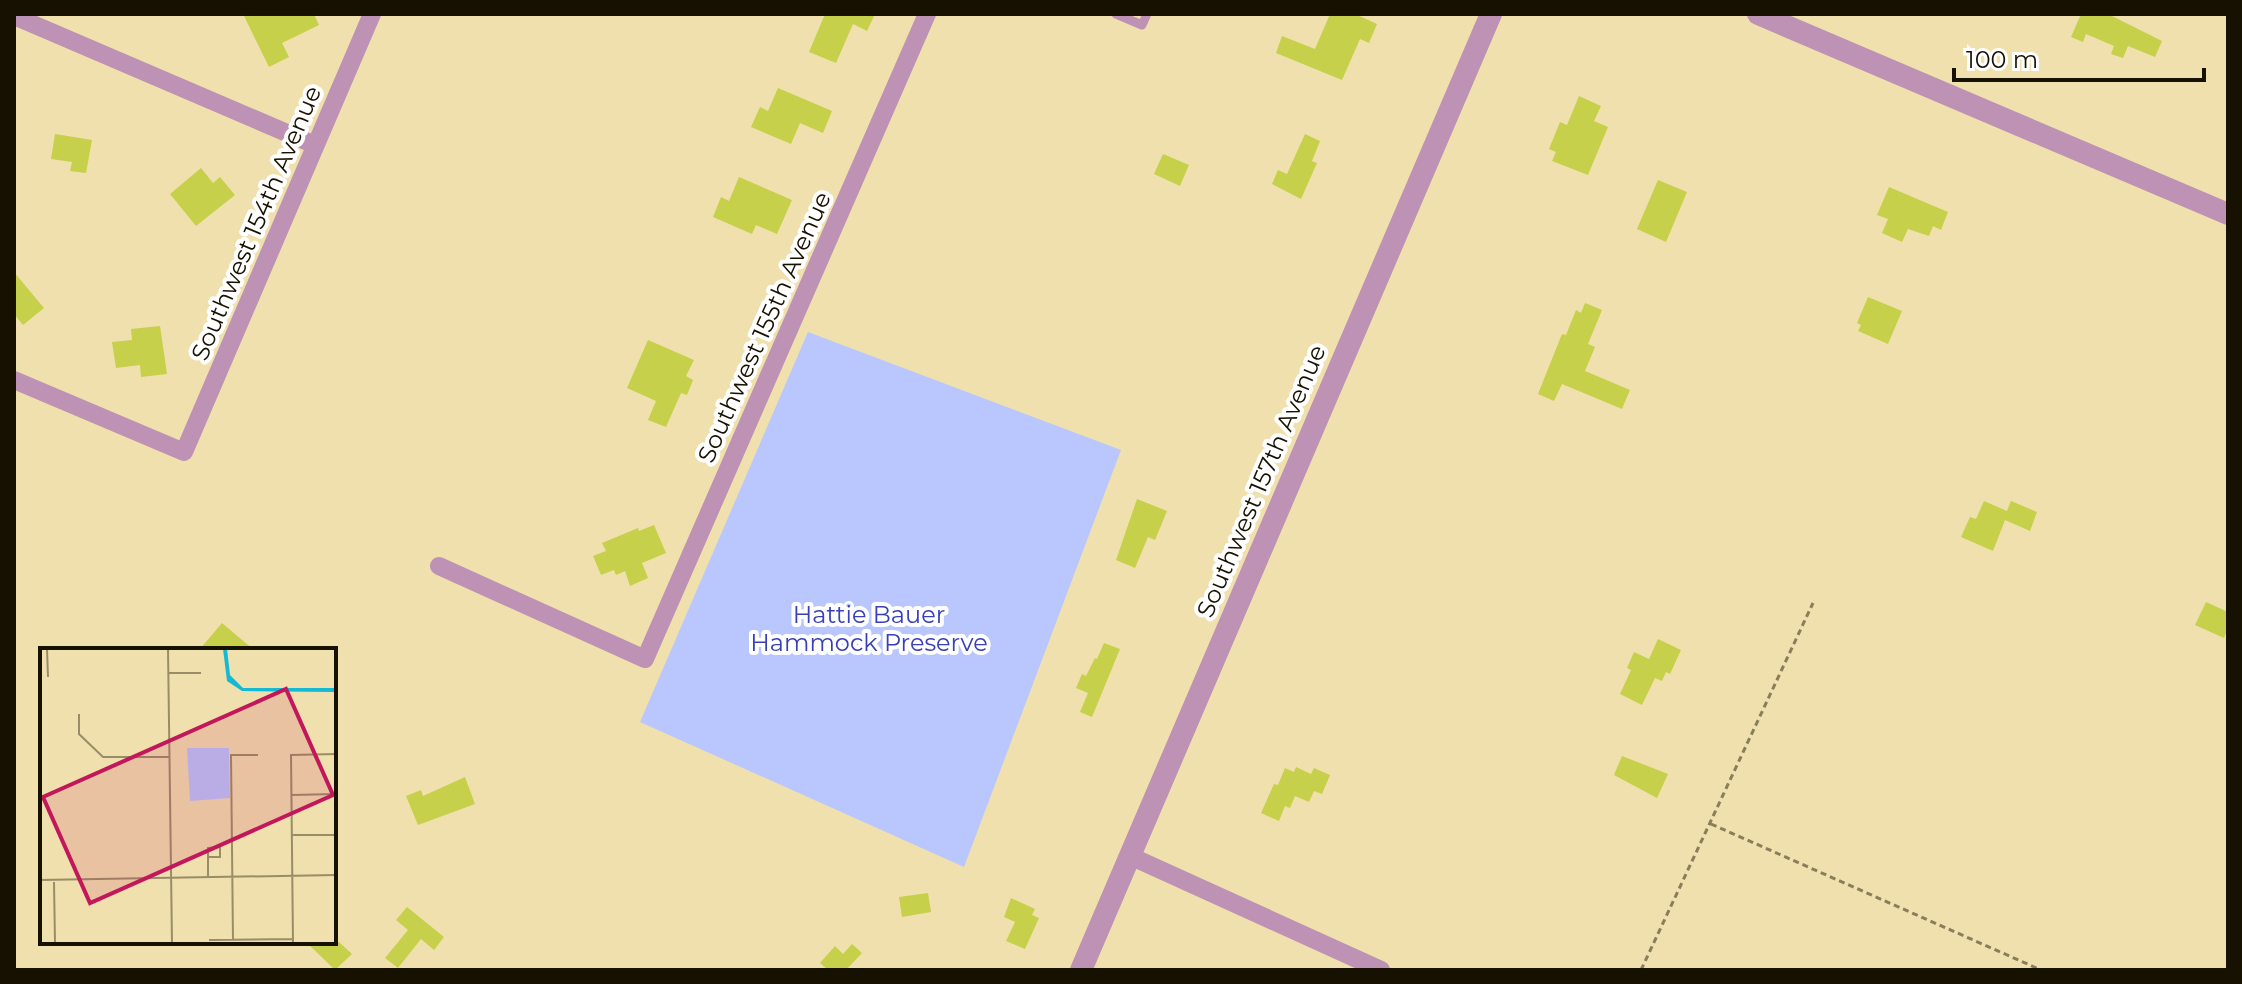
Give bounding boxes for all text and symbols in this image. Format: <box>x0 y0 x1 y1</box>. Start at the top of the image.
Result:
scale bar <box>1954 32 2204 82</box>
text: 100 m <box>1966 45 2038 74</box>
street label: Southwest 154th Avenue <box>185 81 327 365</box>
street label: Southwest 155th Avenue <box>691 187 837 467</box>
street label: Southwest 157th Avenue <box>1190 340 1332 622</box>
park label: Hattie Bauer Hammock Preserve <box>750 600 988 657</box>
inset map <box>40 648 336 944</box>

